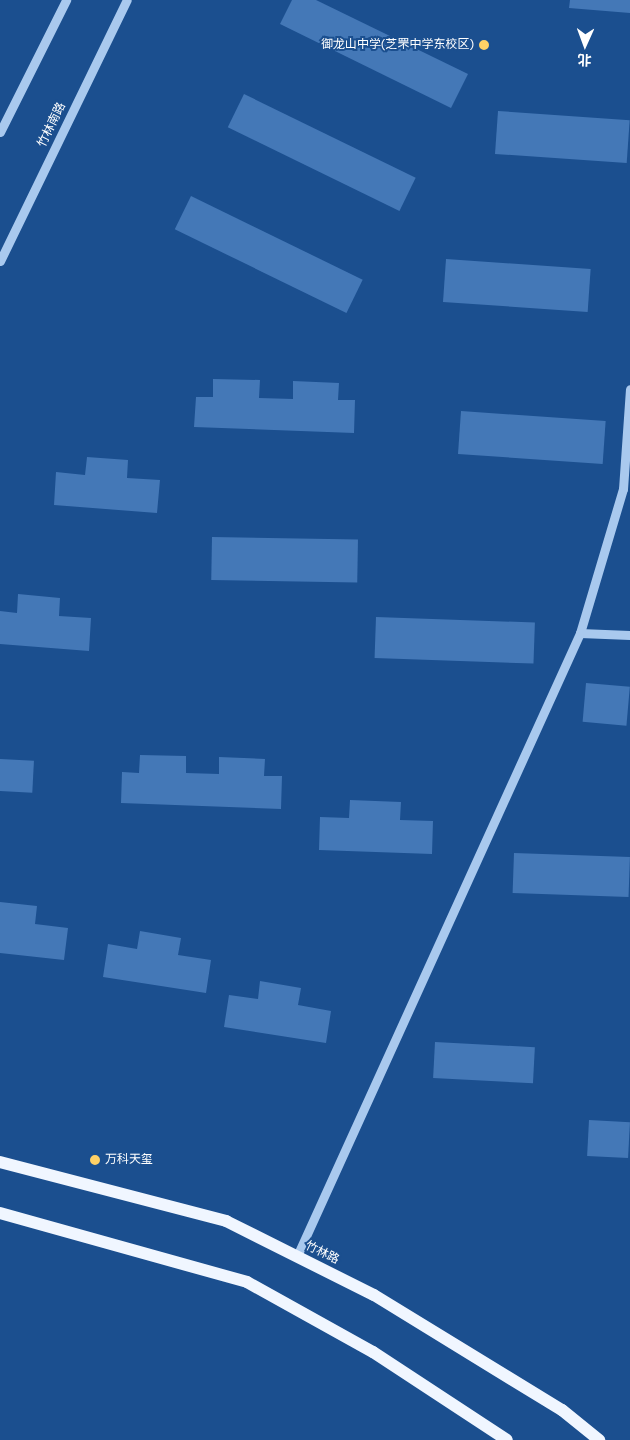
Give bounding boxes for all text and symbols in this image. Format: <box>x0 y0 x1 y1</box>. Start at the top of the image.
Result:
north arrow <box>560 20 610 70</box>
place label: 御龙山中学(芝罘中学东校区) <box>321 38 474 52</box>
marker: 御龙山中学(芝罘中学东校区) <box>478 39 490 51</box>
text: 北 <box>577 51 592 69</box>
street label: 竹林南路 <box>35 100 69 150</box>
place label: 万科天玺 <box>105 1153 153 1167</box>
marker: 万科天玺 <box>89 1154 101 1166</box>
street label: 竹林路 <box>303 1239 341 1267</box>

